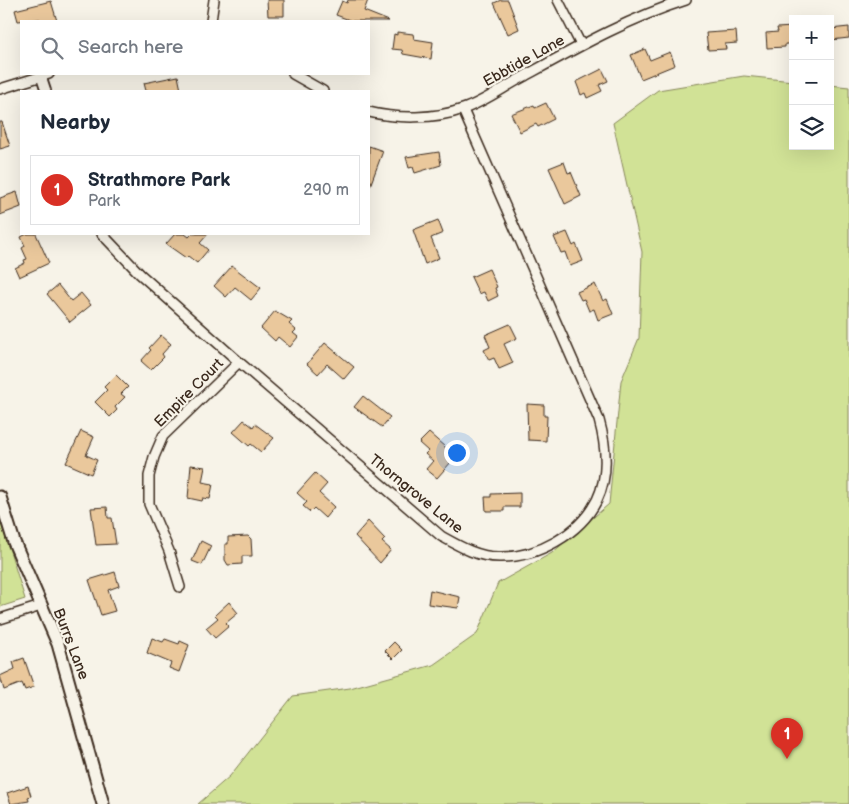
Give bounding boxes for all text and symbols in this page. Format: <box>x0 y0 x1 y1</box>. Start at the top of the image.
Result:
map controls <box>789 15 834 150</box>
button: + <box>789 15 834 60</box>
search box <box>20 20 370 75</box>
street label: Ebbtide Lane <box>480 31 568 91</box>
icon: search <box>38 34 66 62</box>
text: Search here <box>78 36 183 59</box>
button: − <box>789 60 834 105</box>
button: layers <box>789 105 834 150</box>
text: Nearby <box>40 110 110 135</box>
text: Strathmore Park <box>88 169 230 192</box>
text: 1 <box>54 181 60 200</box>
text: 290 m <box>303 181 349 200</box>
text: Park <box>88 192 120 211</box>
street label: Empire Court <box>150 354 228 432</box>
your location <box>444 440 470 466</box>
street label: Thorngrove Lane <box>365 450 467 538</box>
street label: Burrs Lane <box>49 606 93 682</box>
pin: 1 <box>771 718 803 759</box>

